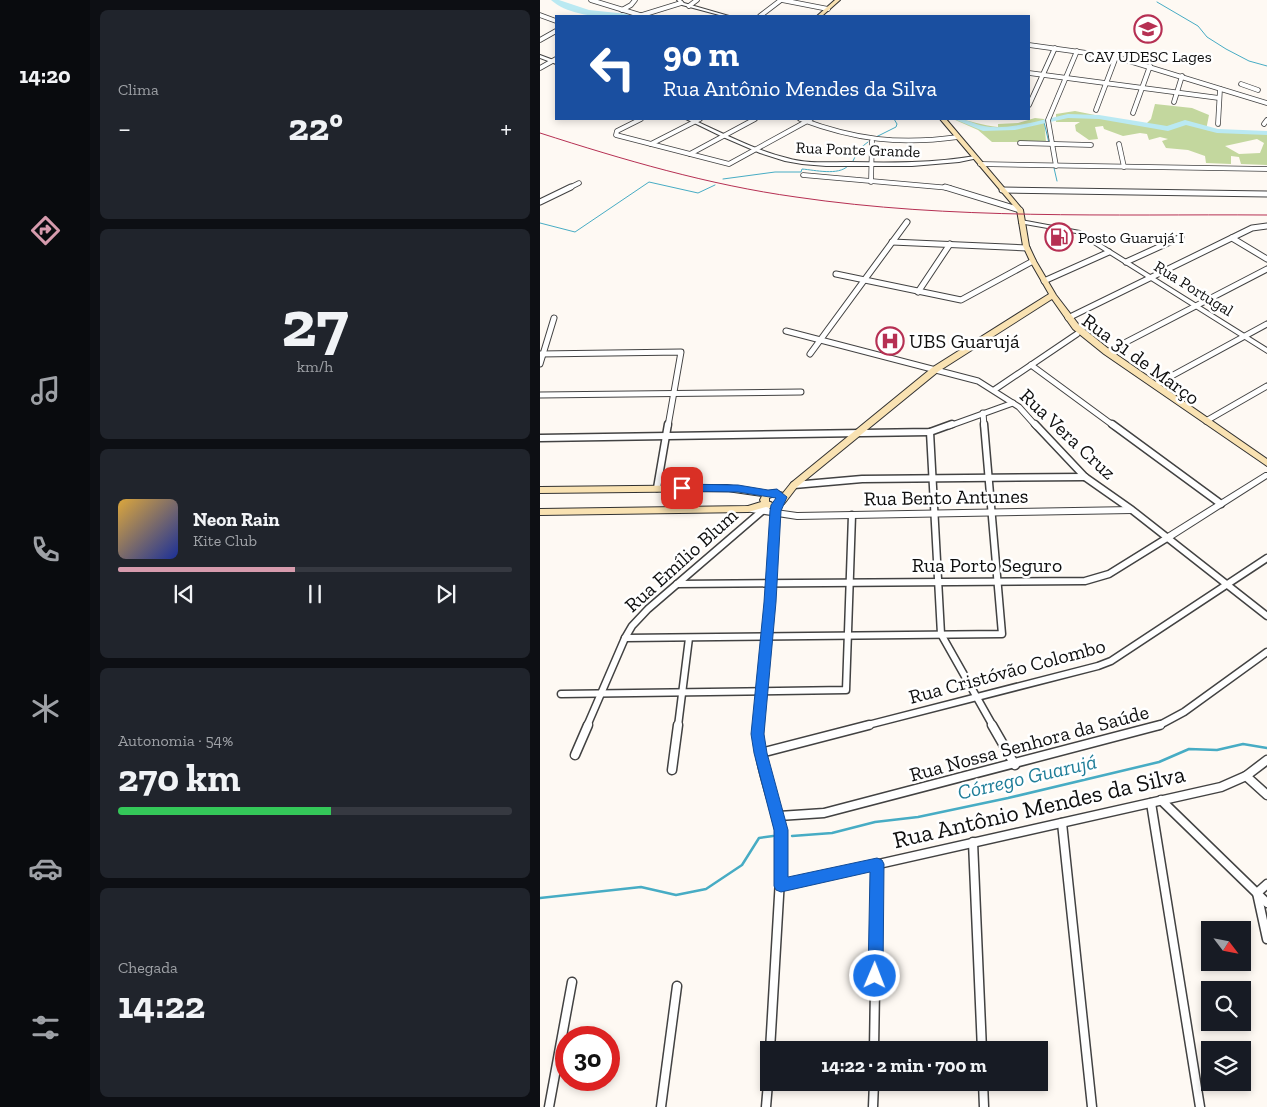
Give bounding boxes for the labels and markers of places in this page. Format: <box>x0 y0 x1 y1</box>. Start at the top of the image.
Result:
school or university icon: CAV UDESC Lages <box>1133 14 1163 44</box>
place label: CAV UDESC Lages <box>1084 47 1212 66</box>
fuel station icon: Posto Guarujá I <box>1044 222 1074 252</box>
place label: Posto Guarujá I <box>1078 228 1184 247</box>
hospital icon: UBS Guarujá <box>875 326 905 356</box>
place label: UBS Guarujá <box>909 329 1020 353</box>
pin <box>661 467 703 509</box>

